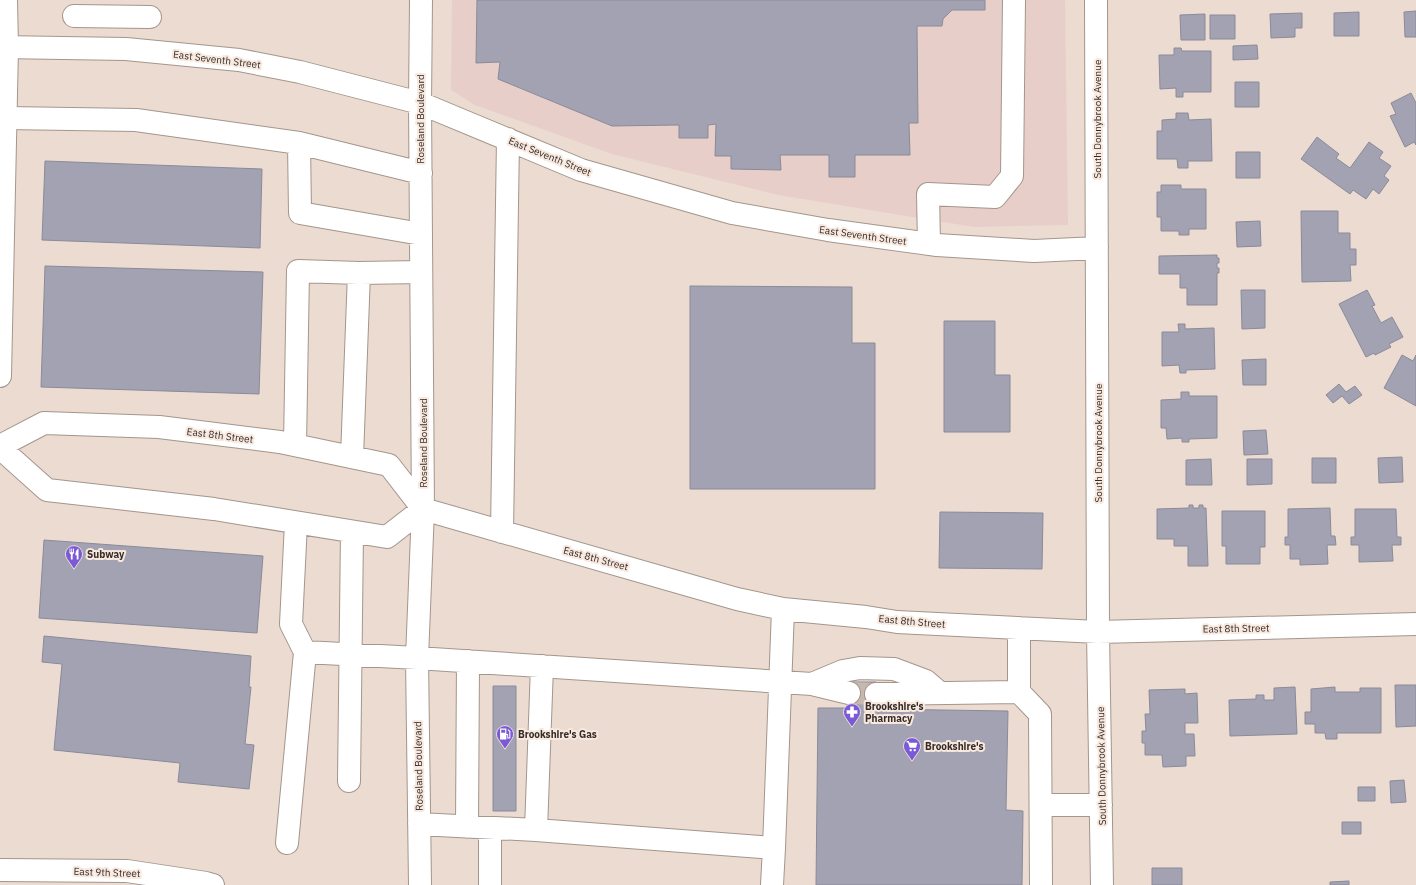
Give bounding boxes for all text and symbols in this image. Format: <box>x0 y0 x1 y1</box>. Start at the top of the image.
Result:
street label: East Seventh Street <box>172 48 262 71</box>
street label: South Donnybrook Avenue <box>1091 59 1104 178</box>
street label: Roseland Boulevard <box>414 74 427 164</box>
street label: East Seventh Street <box>507 134 594 179</box>
street label: East Seventh Street <box>818 223 908 248</box>
street label: South Donnybrook Avenue <box>1092 383 1105 502</box>
street label: Roseland Boulevard <box>417 398 430 488</box>
street label: East 8th Street <box>186 425 254 446</box>
restaurant icon: Subway <box>64 544 84 569</box>
street label: East 8th Street <box>562 544 630 574</box>
place label: Subway <box>87 548 125 561</box>
street label: East 8th Street <box>878 612 946 631</box>
street label: East 8th Street <box>1202 621 1270 636</box>
place label: Brookshire's Pharmacy <box>865 700 924 725</box>
pharmacy icon: Brookshire's Pharmacy <box>842 702 862 727</box>
street label: South Donnybrook Avenue <box>1094 706 1109 826</box>
street label: Roseland Boulevard <box>411 721 426 811</box>
fuel station icon: Brookshire's Gas <box>495 724 515 749</box>
place label: Brookshire's Gas <box>518 728 597 741</box>
supermarket icon: Brookshire's <box>902 736 922 761</box>
place label: Brookshire's <box>925 740 984 753</box>
street label: East 9th Street <box>73 865 141 880</box>

